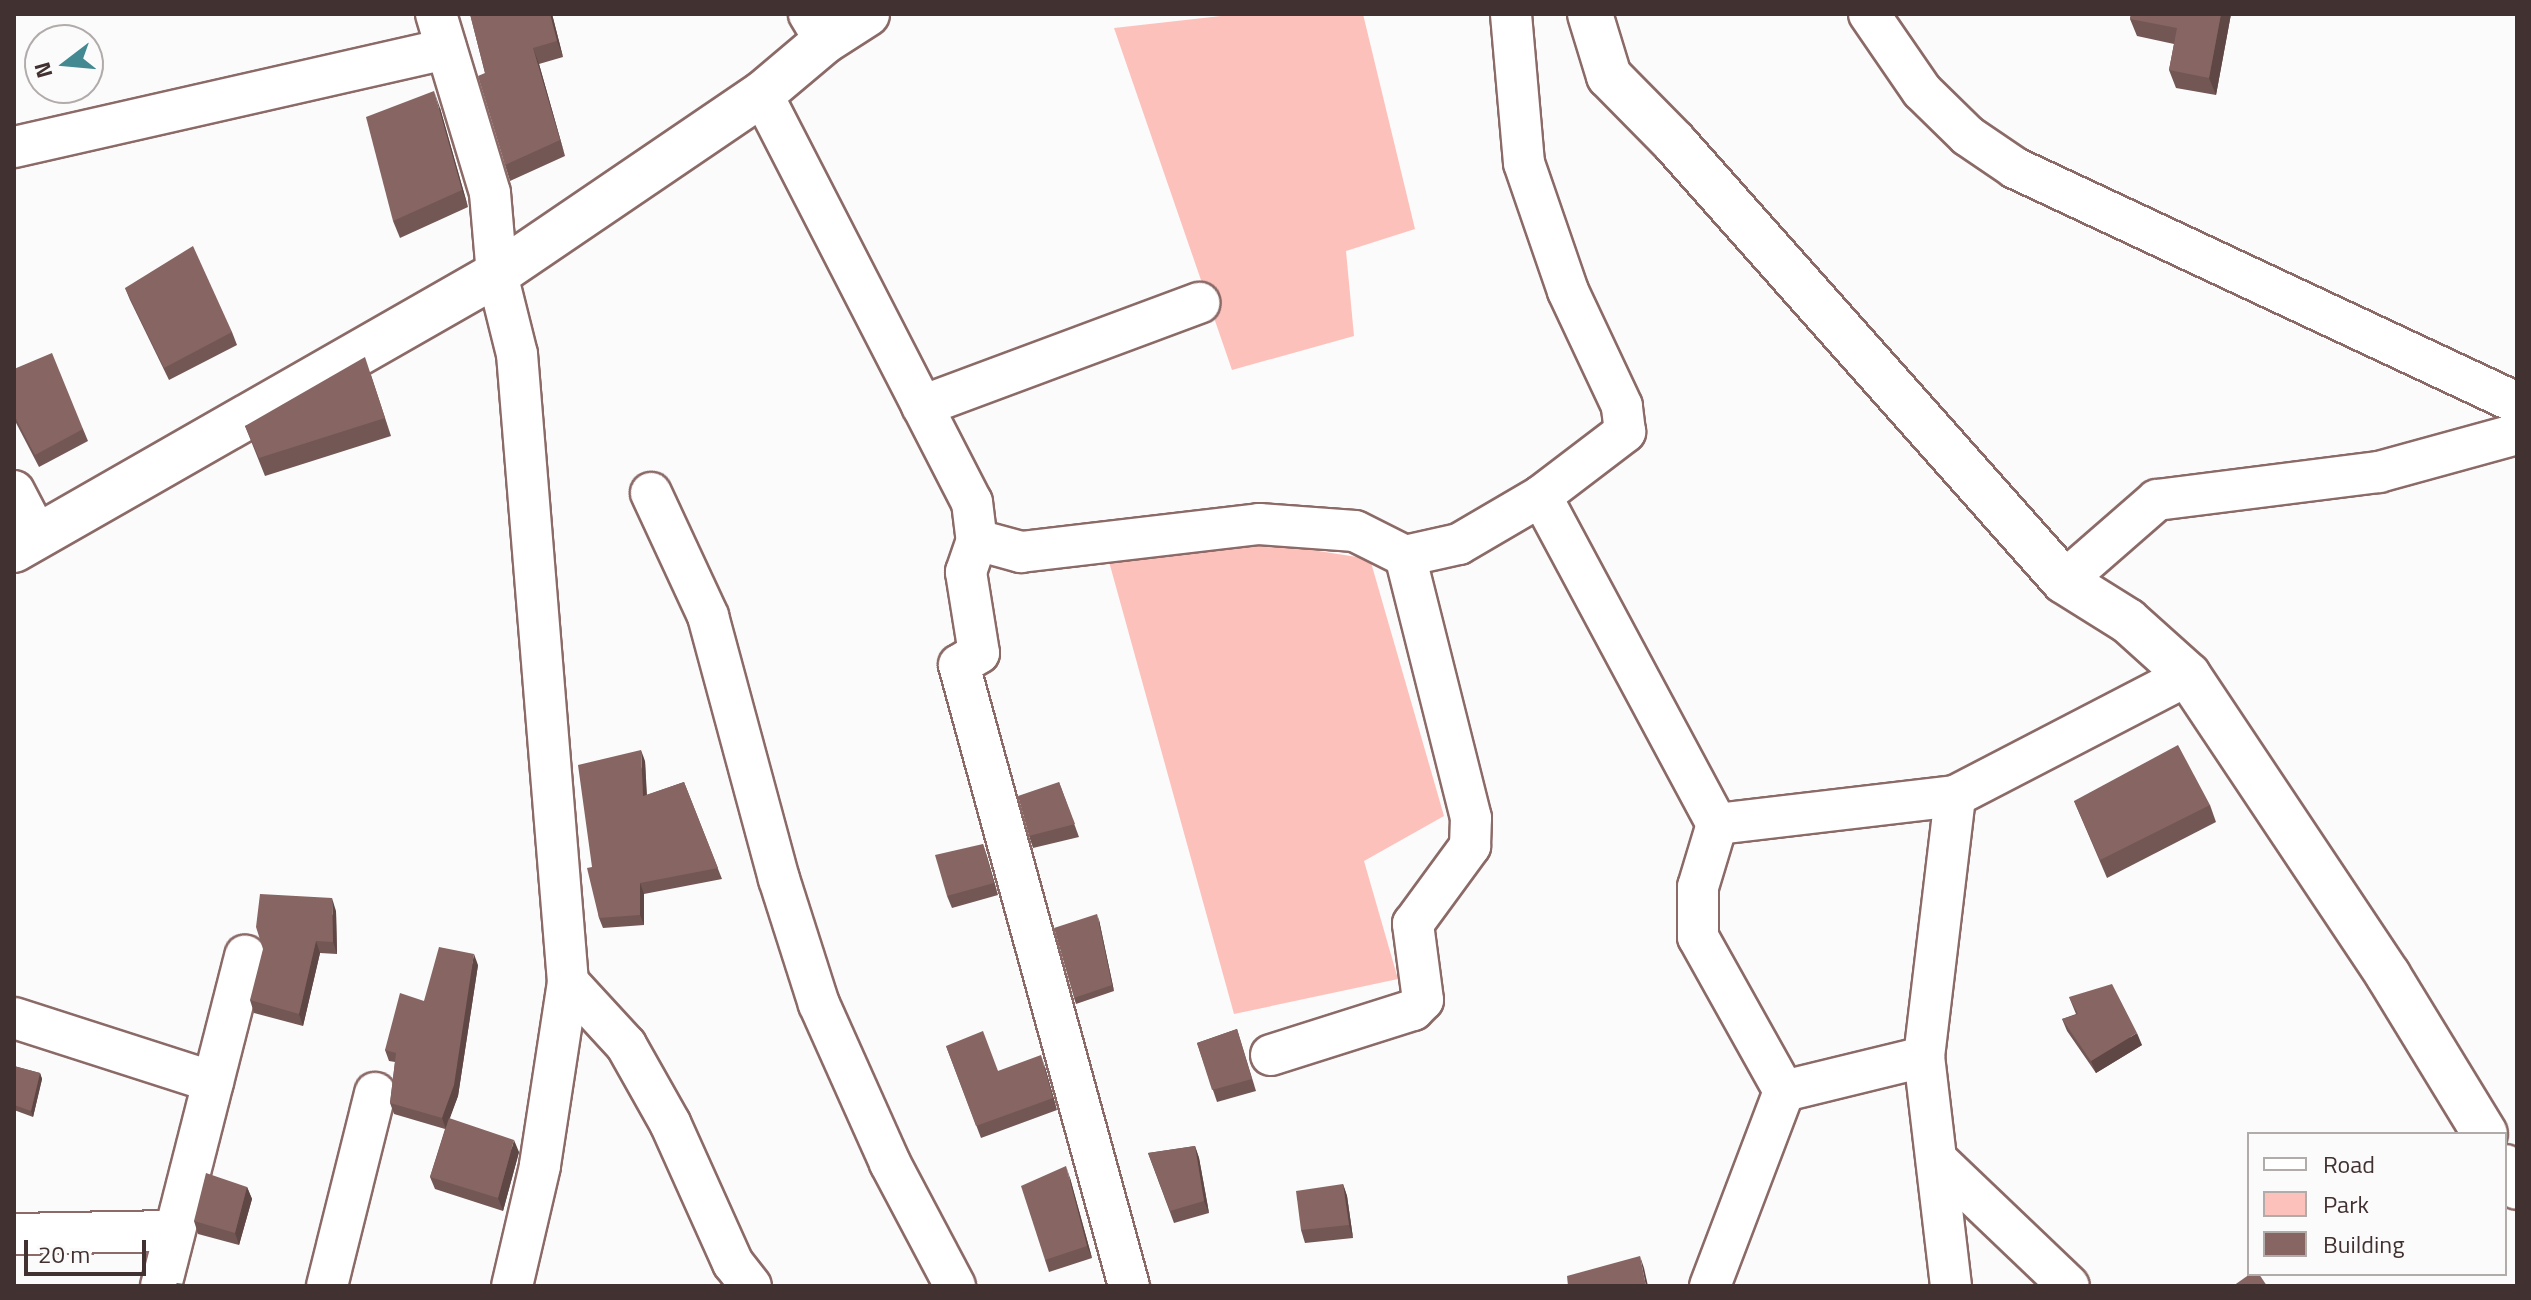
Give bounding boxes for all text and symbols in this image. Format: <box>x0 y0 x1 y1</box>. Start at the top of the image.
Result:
north arrow <box>24 24 104 104</box>
text: N <box>24 58 61 82</box>
legend <box>2247 1132 2507 1276</box>
text: Road <box>2323 1146 2375 1182</box>
text: Park <box>2323 1186 2369 1222</box>
scale bar <box>28 1224 150 1274</box>
text: Building <box>2323 1226 2405 1262</box>
text: 20 m <box>38 1236 90 1272</box>

